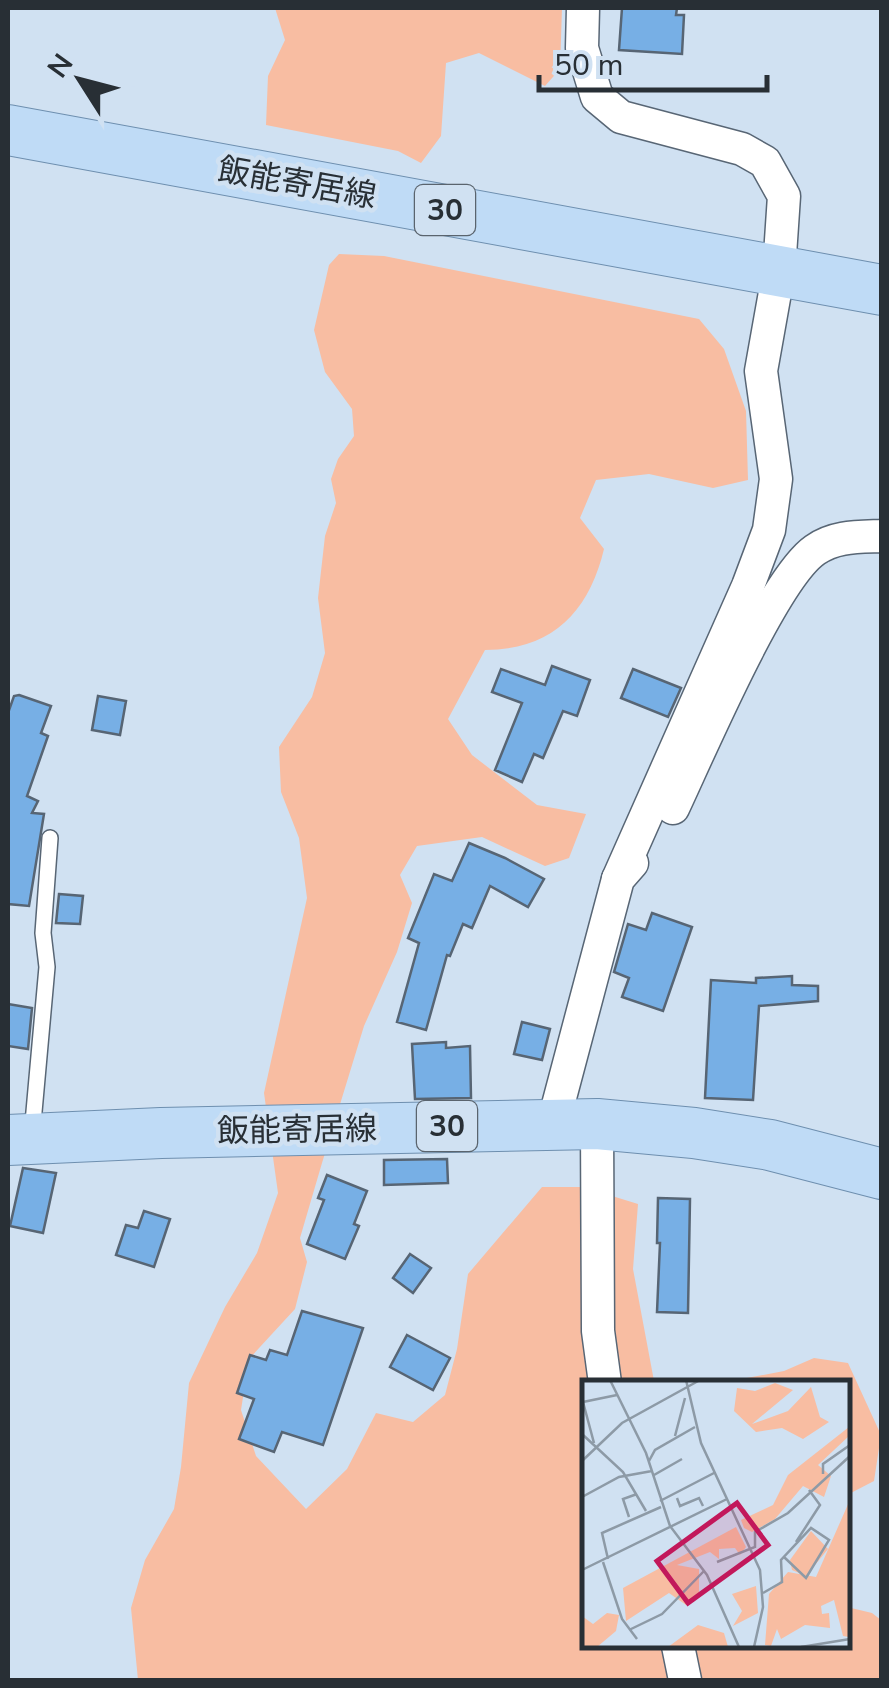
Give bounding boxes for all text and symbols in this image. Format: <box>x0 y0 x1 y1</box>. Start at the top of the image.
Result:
north arrow <box>30 30 130 130</box>
scale bar <box>539 30 766 92</box>
text: 50 m <box>554 45 623 86</box>
text: N <box>39 46 82 86</box>
street label: 飯能寄居線 <box>214 148 380 218</box>
road number: 30 <box>415 185 475 235</box>
road number: 30 <box>417 1101 477 1151</box>
street label: 飯能寄居線 <box>217 1107 377 1153</box>
inset map <box>582 1380 849 1648</box>

